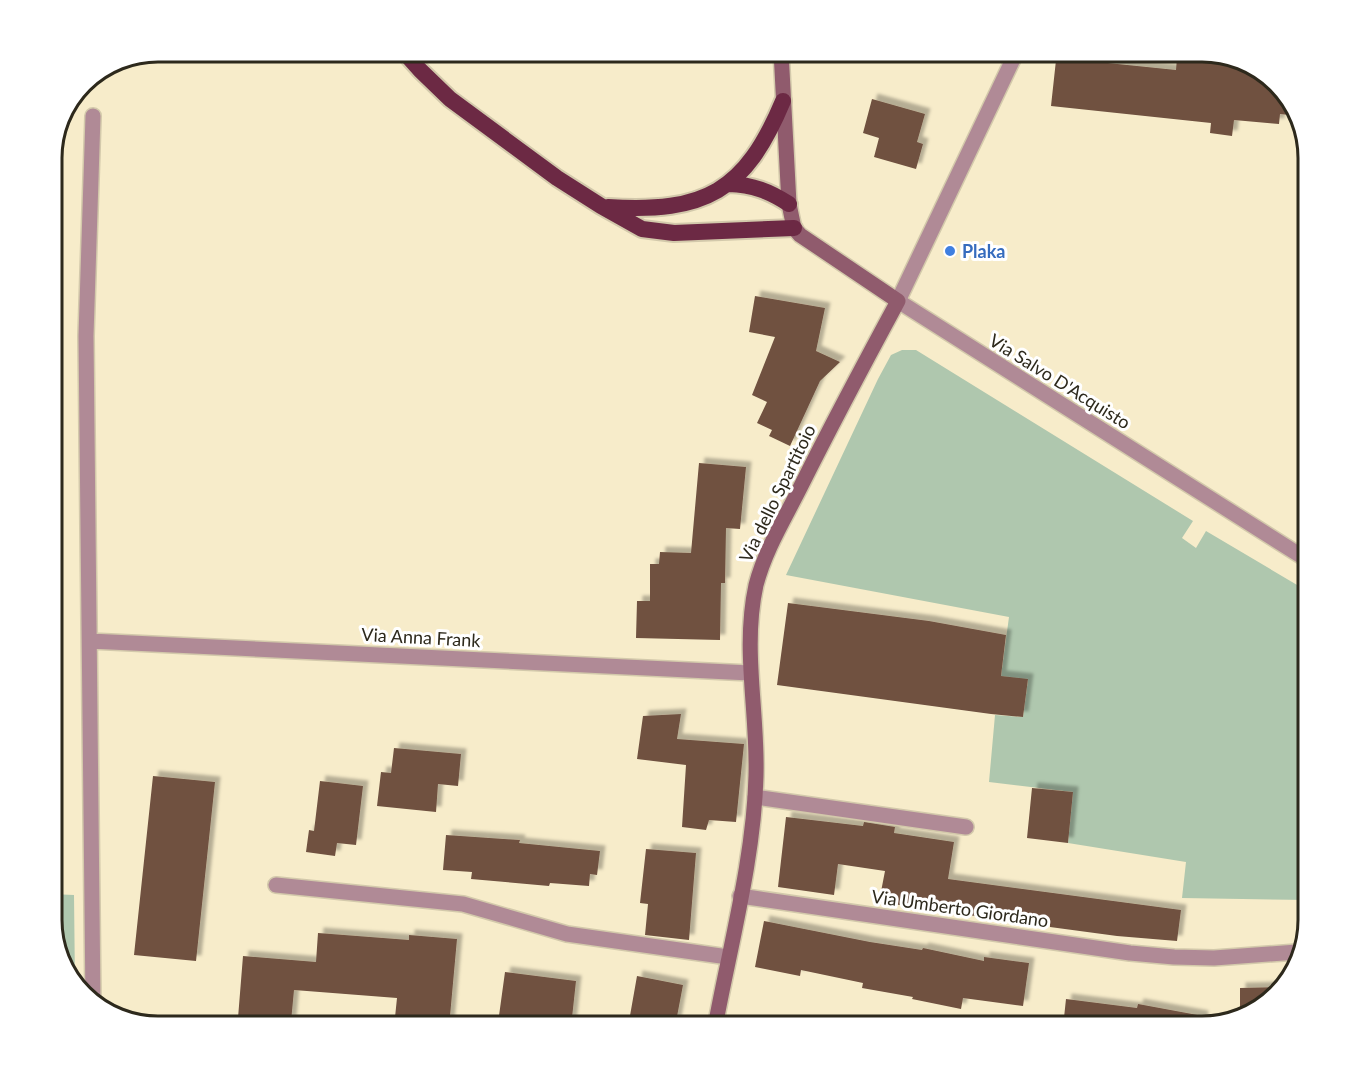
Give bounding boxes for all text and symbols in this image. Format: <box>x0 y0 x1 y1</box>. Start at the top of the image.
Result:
place label: Plaka <box>962 240 1005 262</box>
marker: Plaka <box>943 244 957 258</box>
street label: Via Salvo D'Acquisto <box>985 329 1135 433</box>
street label: Via dello Spartitoio <box>734 421 820 565</box>
street label: Via Anna Frank <box>361 623 482 651</box>
street label: Via Umberto Giordano <box>870 885 1050 931</box>

